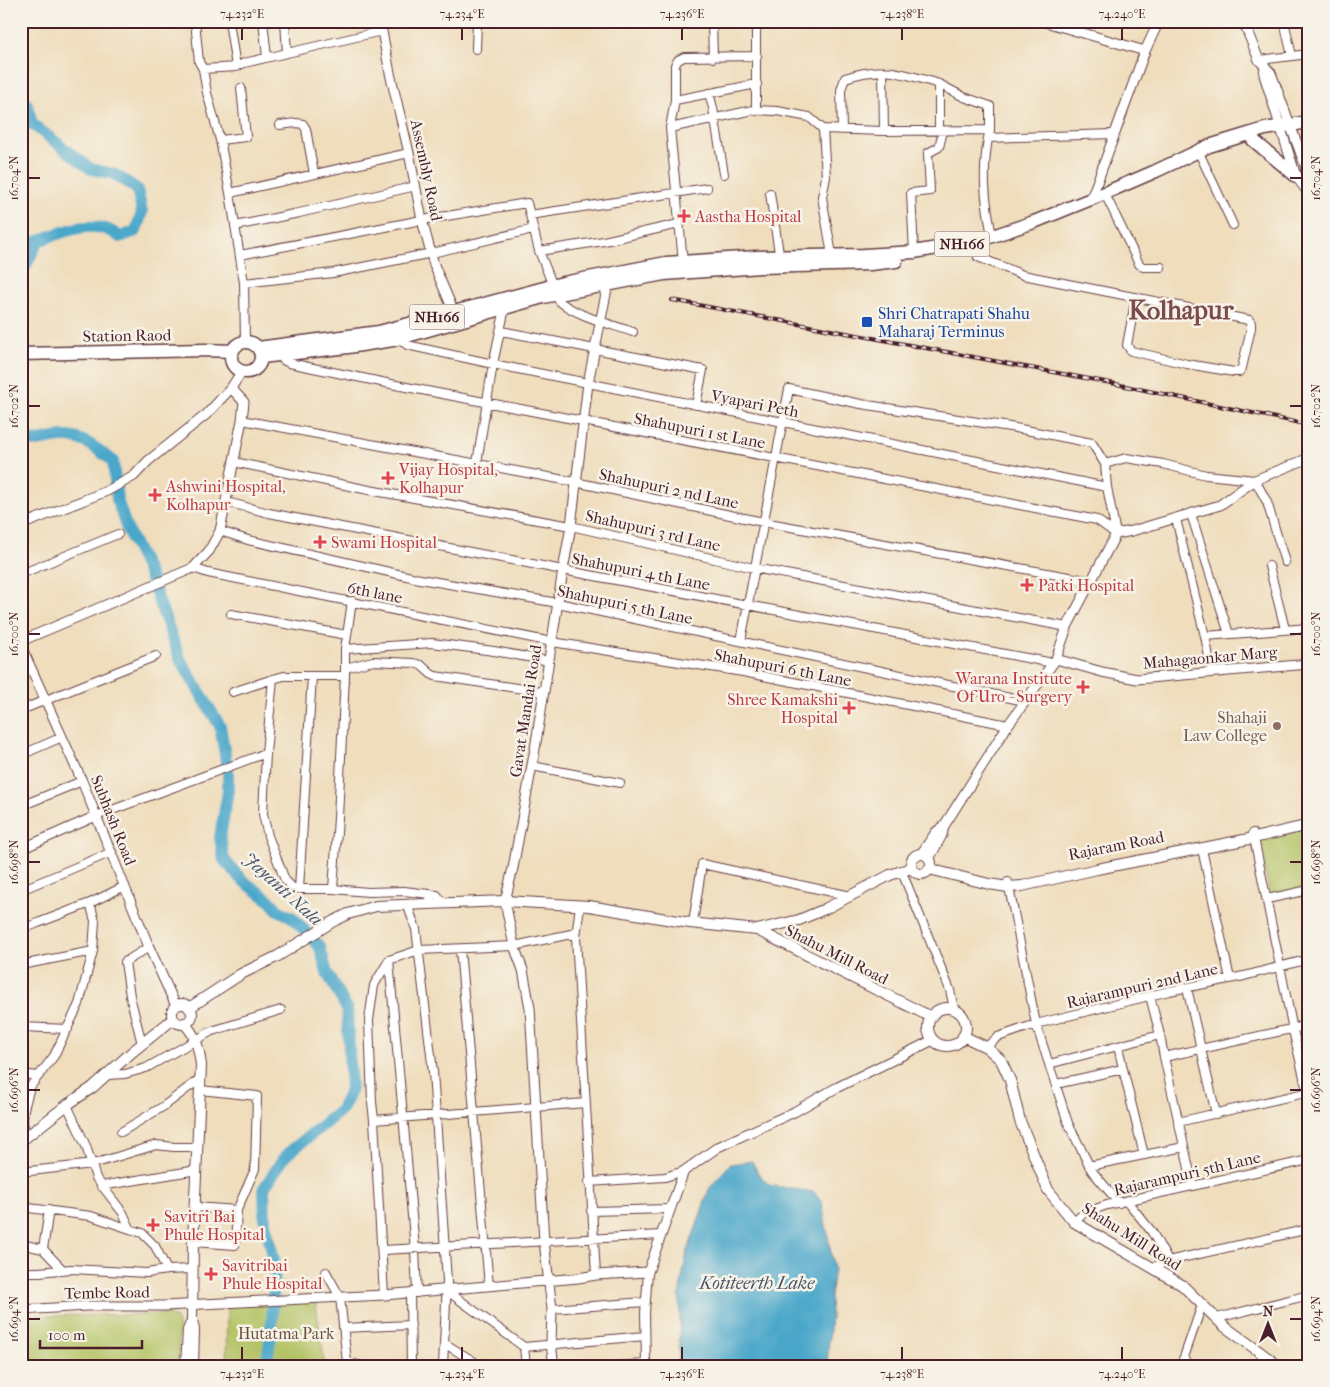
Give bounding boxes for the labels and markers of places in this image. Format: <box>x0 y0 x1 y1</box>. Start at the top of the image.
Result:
place label: Aastha Hospital <box>694 207 802 226</box>
marker: Aastha Hospital <box>677 209 691 223</box>
place label: Shri Chatrapati Shahu Maharaj Terminus <box>878 304 1030 341</box>
marker: Shri Chatrapati Shahu Maharaj Terminus <box>860 315 874 329</box>
place label: Vijay Hospital, Kolhapur <box>398 460 498 497</box>
marker: Vijay Hospital, Kolhapur <box>381 471 395 485</box>
place label: Ashwini Hospital, Kolhapur <box>165 477 286 514</box>
marker: Ashwini Hospital, Kolhapur <box>148 488 162 502</box>
place label: Swami Hospital <box>331 533 437 552</box>
marker: Swami Hospital <box>313 535 327 549</box>
place label: Patki Hospital <box>1038 576 1135 595</box>
marker: Patki Hospital <box>1020 578 1034 592</box>
place label: Warana Institute Of Uro - Surgery <box>955 669 1072 706</box>
marker: Warana Institute Of Uro - Surgery <box>1076 680 1090 694</box>
place label: Shree Kamakshi Hospital <box>727 690 839 727</box>
marker: Shree Kamakshi Hospital <box>842 701 856 715</box>
place label: Shahaji Law College <box>1183 708 1267 745</box>
marker: Shahaji Law College <box>1271 720 1283 732</box>
place label: Savitri Bai Phule Hospital <box>164 1207 265 1244</box>
marker: Savitri Bai Phule Hospital <box>146 1218 160 1232</box>
place label: Savitribai Phule Hospital <box>222 1256 323 1293</box>
marker: Savitribai Phule Hospital <box>204 1267 218 1281</box>

